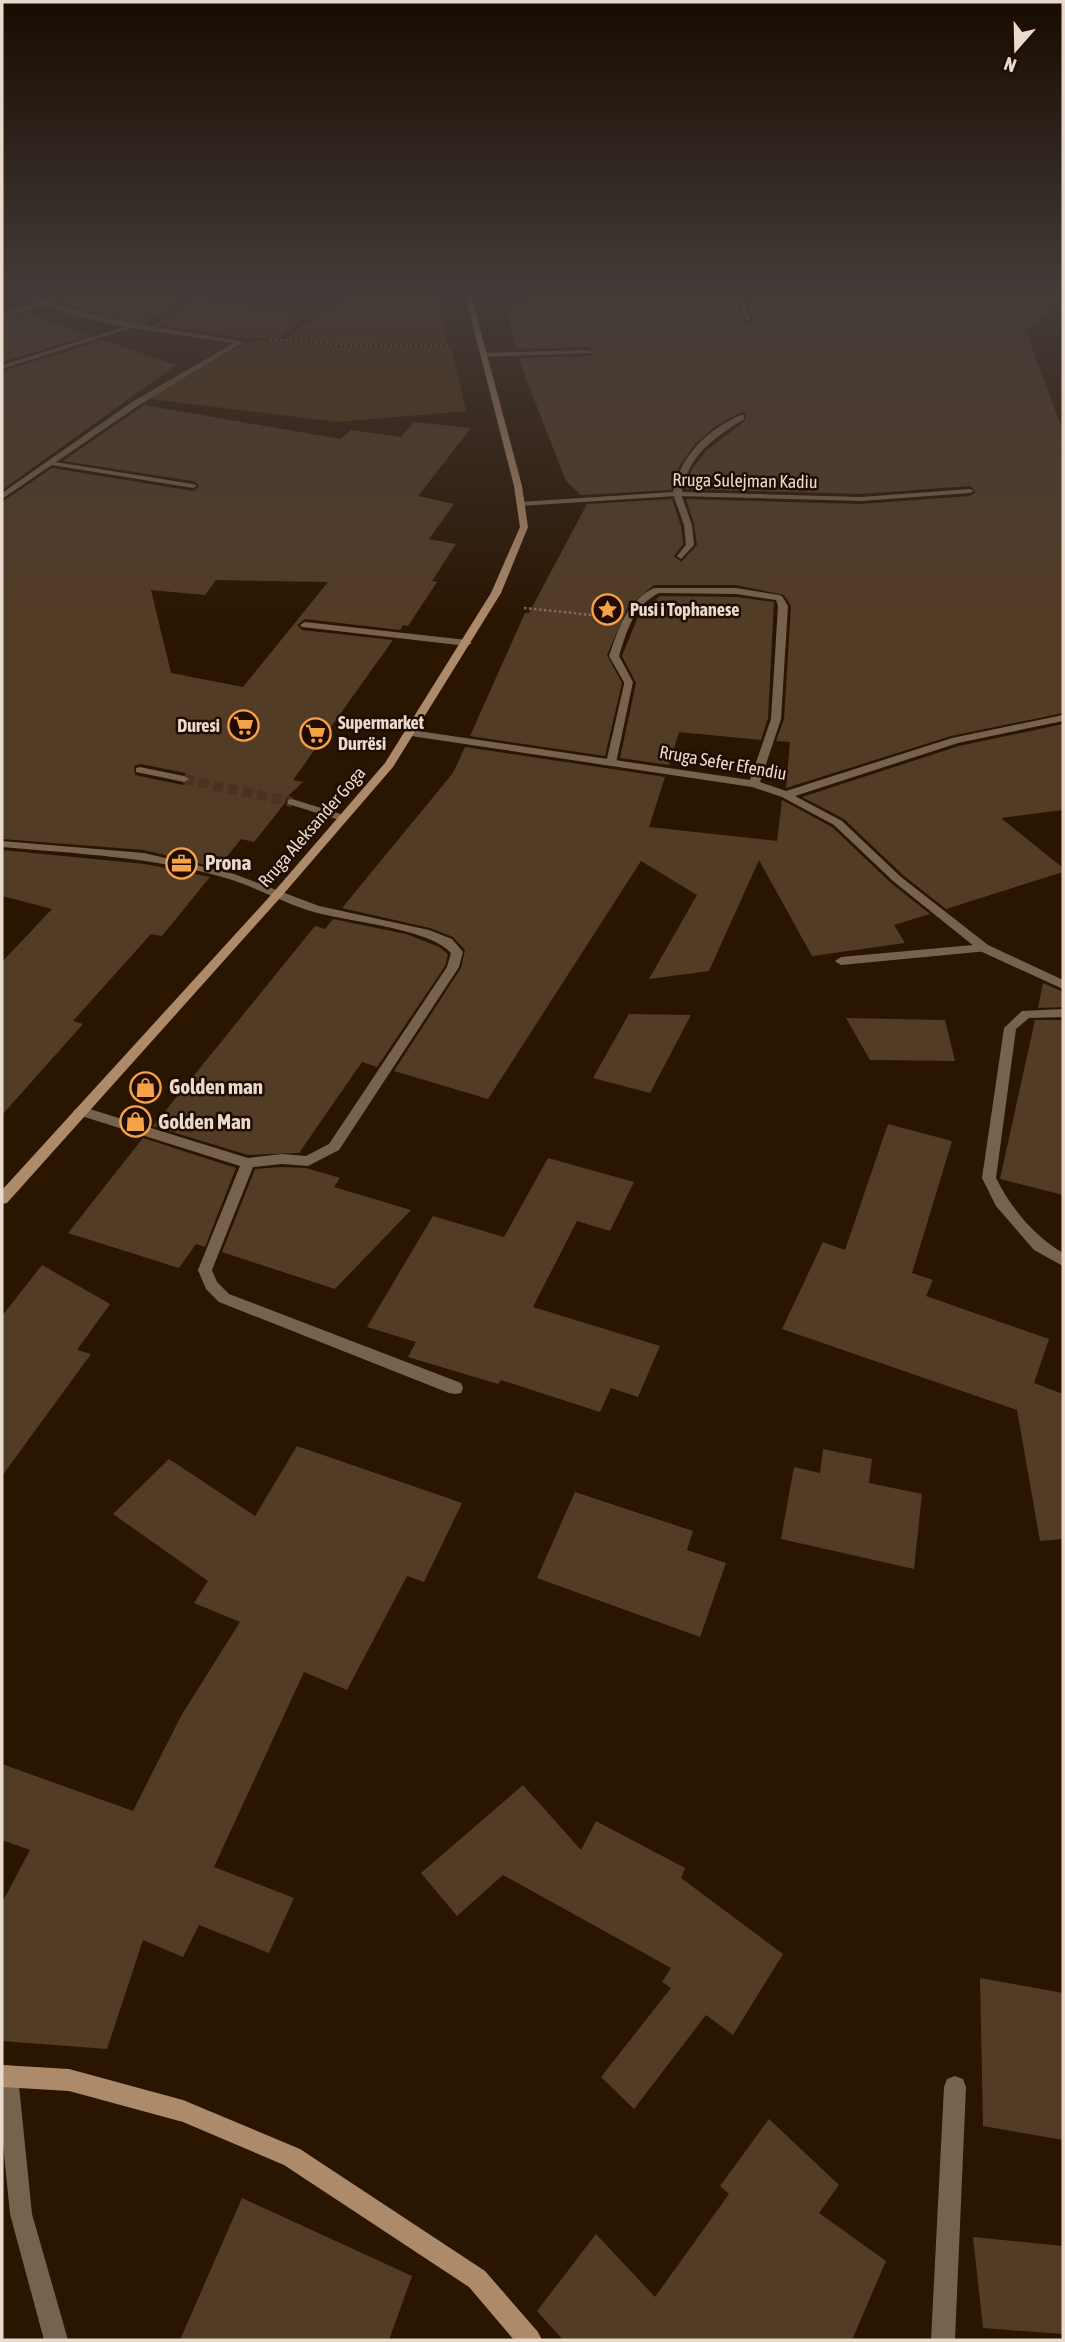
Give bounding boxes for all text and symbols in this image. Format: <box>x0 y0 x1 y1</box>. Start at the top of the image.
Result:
north arrow <box>981 14 1051 84</box>
text: N <box>1001 53 1019 77</box>
street label: Rruga Sulejman Kadiu <box>672 469 818 492</box>
place icon: Pusi i Tophanese <box>590 593 624 627</box>
place label: Pusi i Tophanese <box>630 599 739 620</box>
supermarket icon: Duresi <box>226 709 260 743</box>
place label: Supermarket Durrësi <box>338 712 425 754</box>
place label: Duresi <box>177 715 220 736</box>
supermarket icon: Supermarket Durrësi <box>298 716 332 750</box>
street label: Rruga Sefer Efendiu <box>658 741 788 784</box>
street label: Rruga Aleksander Goga <box>254 762 370 891</box>
office icon: Prona <box>165 846 199 880</box>
place label: Prona <box>205 850 252 874</box>
shop icon: Golden man <box>129 1070 163 1104</box>
place label: Golden man <box>169 1074 263 1098</box>
shop icon: Golden Man <box>118 1105 152 1139</box>
place label: Golden Man <box>158 1109 251 1133</box>

